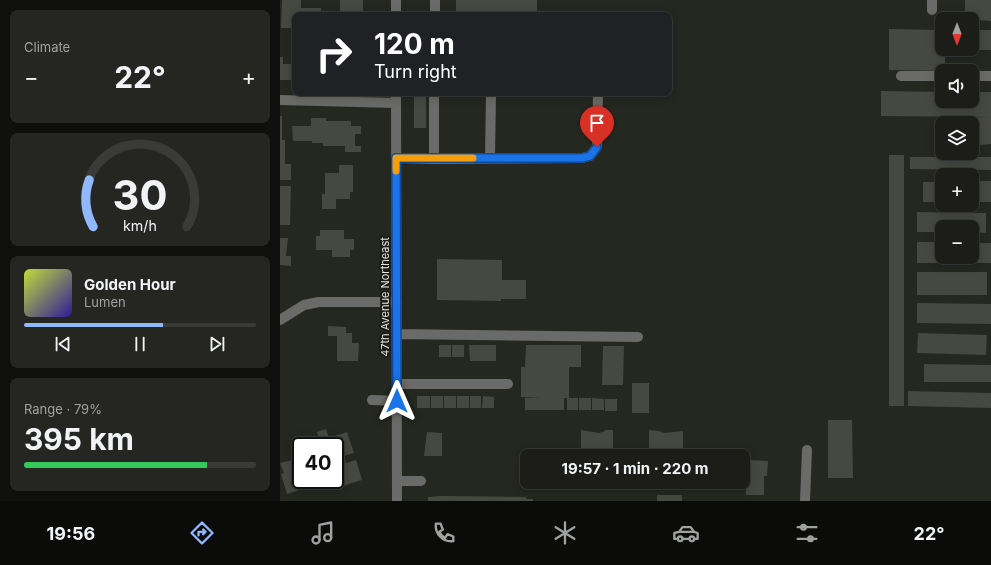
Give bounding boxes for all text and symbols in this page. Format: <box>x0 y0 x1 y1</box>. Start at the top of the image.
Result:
north arrow <box>935 12 979 56</box>
map controls <box>935 12 979 264</box>
text: 120 m <box>374 27 455 61</box>
icon: right <box>308 28 360 80</box>
text: Climate <box>24 39 70 55</box>
text: 22° <box>114 59 166 95</box>
text: Turn right <box>374 61 457 82</box>
text: − <box>24 64 39 90</box>
text: + <box>241 64 256 90</box>
button: sound <box>935 64 979 108</box>
pin <box>580 106 614 147</box>
icon: arrive <box>586 112 608 134</box>
button: layers <box>935 116 979 160</box>
button: + <box>935 168 979 212</box>
text: 30 <box>113 170 167 220</box>
text: km/h <box>123 217 157 234</box>
button: − <box>935 220 979 264</box>
street label: 47th Avenue Northeast <box>378 237 392 357</box>
text: Golden Hour <box>84 275 176 294</box>
text: Lumen <box>84 294 126 310</box>
icon: previous <box>52 333 74 355</box>
icon: pause <box>129 333 151 355</box>
icon: next <box>206 333 228 355</box>
position arrow <box>376 380 418 422</box>
text: Range · 79% <box>24 401 102 417</box>
text: 395 km <box>24 421 134 457</box>
speed limit sign: 40 <box>292 437 344 489</box>
text: 19:57 · 1 min · 220 m <box>561 459 709 478</box>
icon: directions <box>188 519 216 547</box>
icon: music <box>309 519 337 547</box>
icon: phone <box>430 519 458 547</box>
icon: climate <box>551 519 579 547</box>
icon: car <box>672 519 700 547</box>
icon: filters <box>793 519 821 547</box>
text: 19:56 <box>46 523 95 544</box>
text: 22° <box>914 523 945 544</box>

